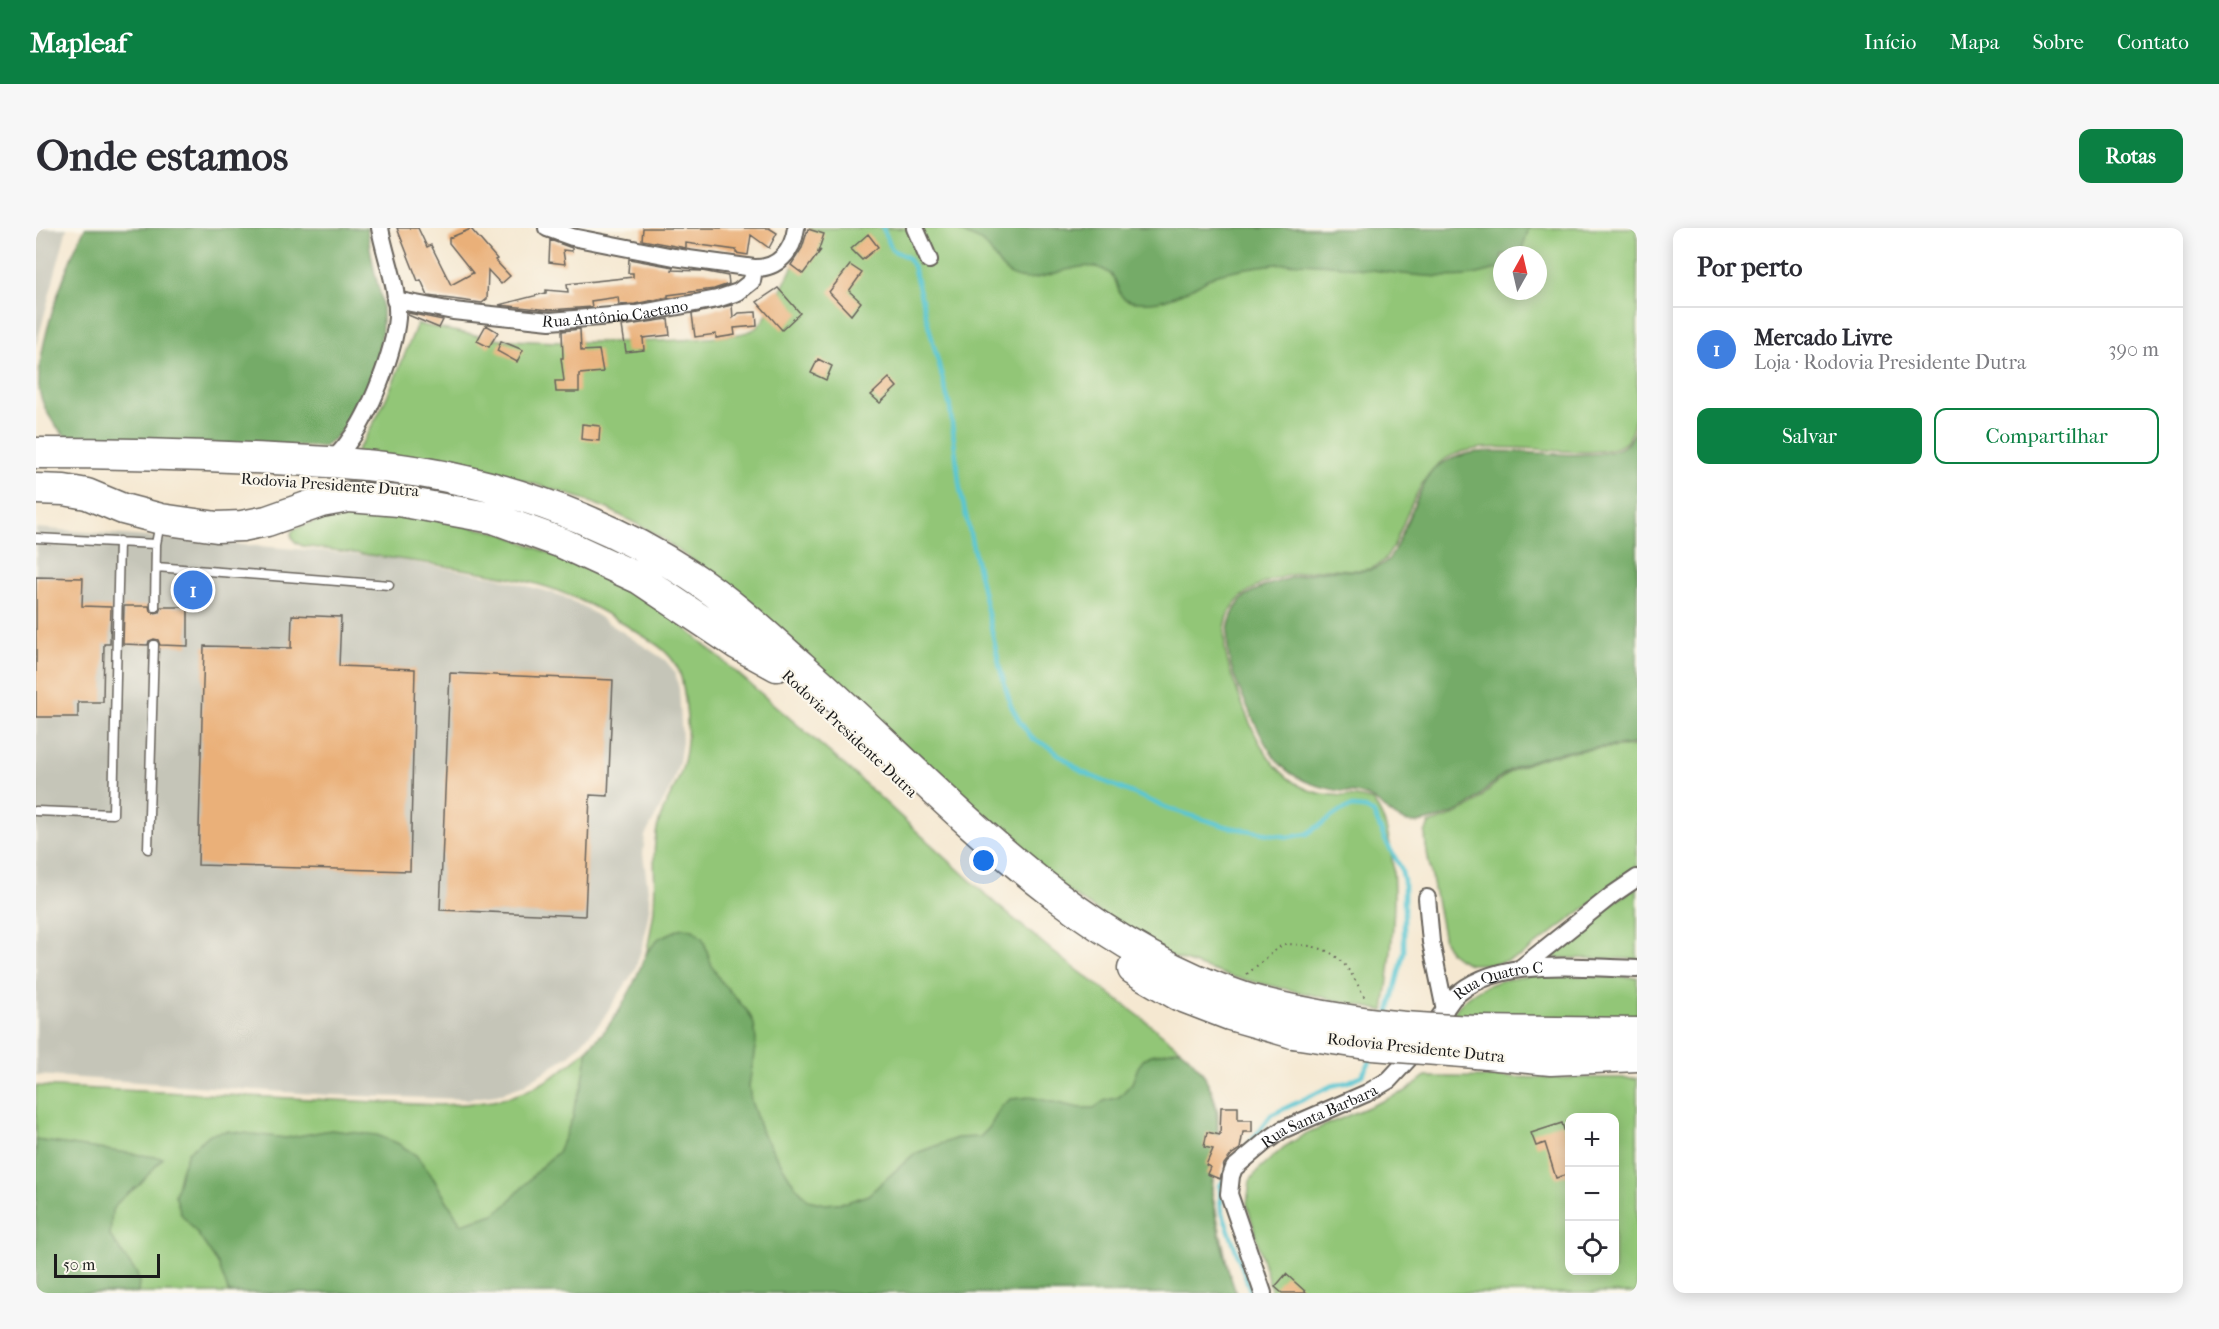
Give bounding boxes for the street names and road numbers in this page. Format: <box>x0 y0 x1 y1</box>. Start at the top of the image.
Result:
street label: Rua Antônio Caetano <box>541 296 689 331</box>
street label: Rodovia Presidente Dutra <box>240 469 420 500</box>
street label: Rodovia Presidente Dutra <box>778 666 922 802</box>
street label: Rua Quatro C <box>1449 958 1544 1004</box>
street label: Rodovia Presidente Dutra <box>1326 1029 1506 1066</box>
street label: Rua Santa Barbara <box>1257 1080 1382 1152</box>

